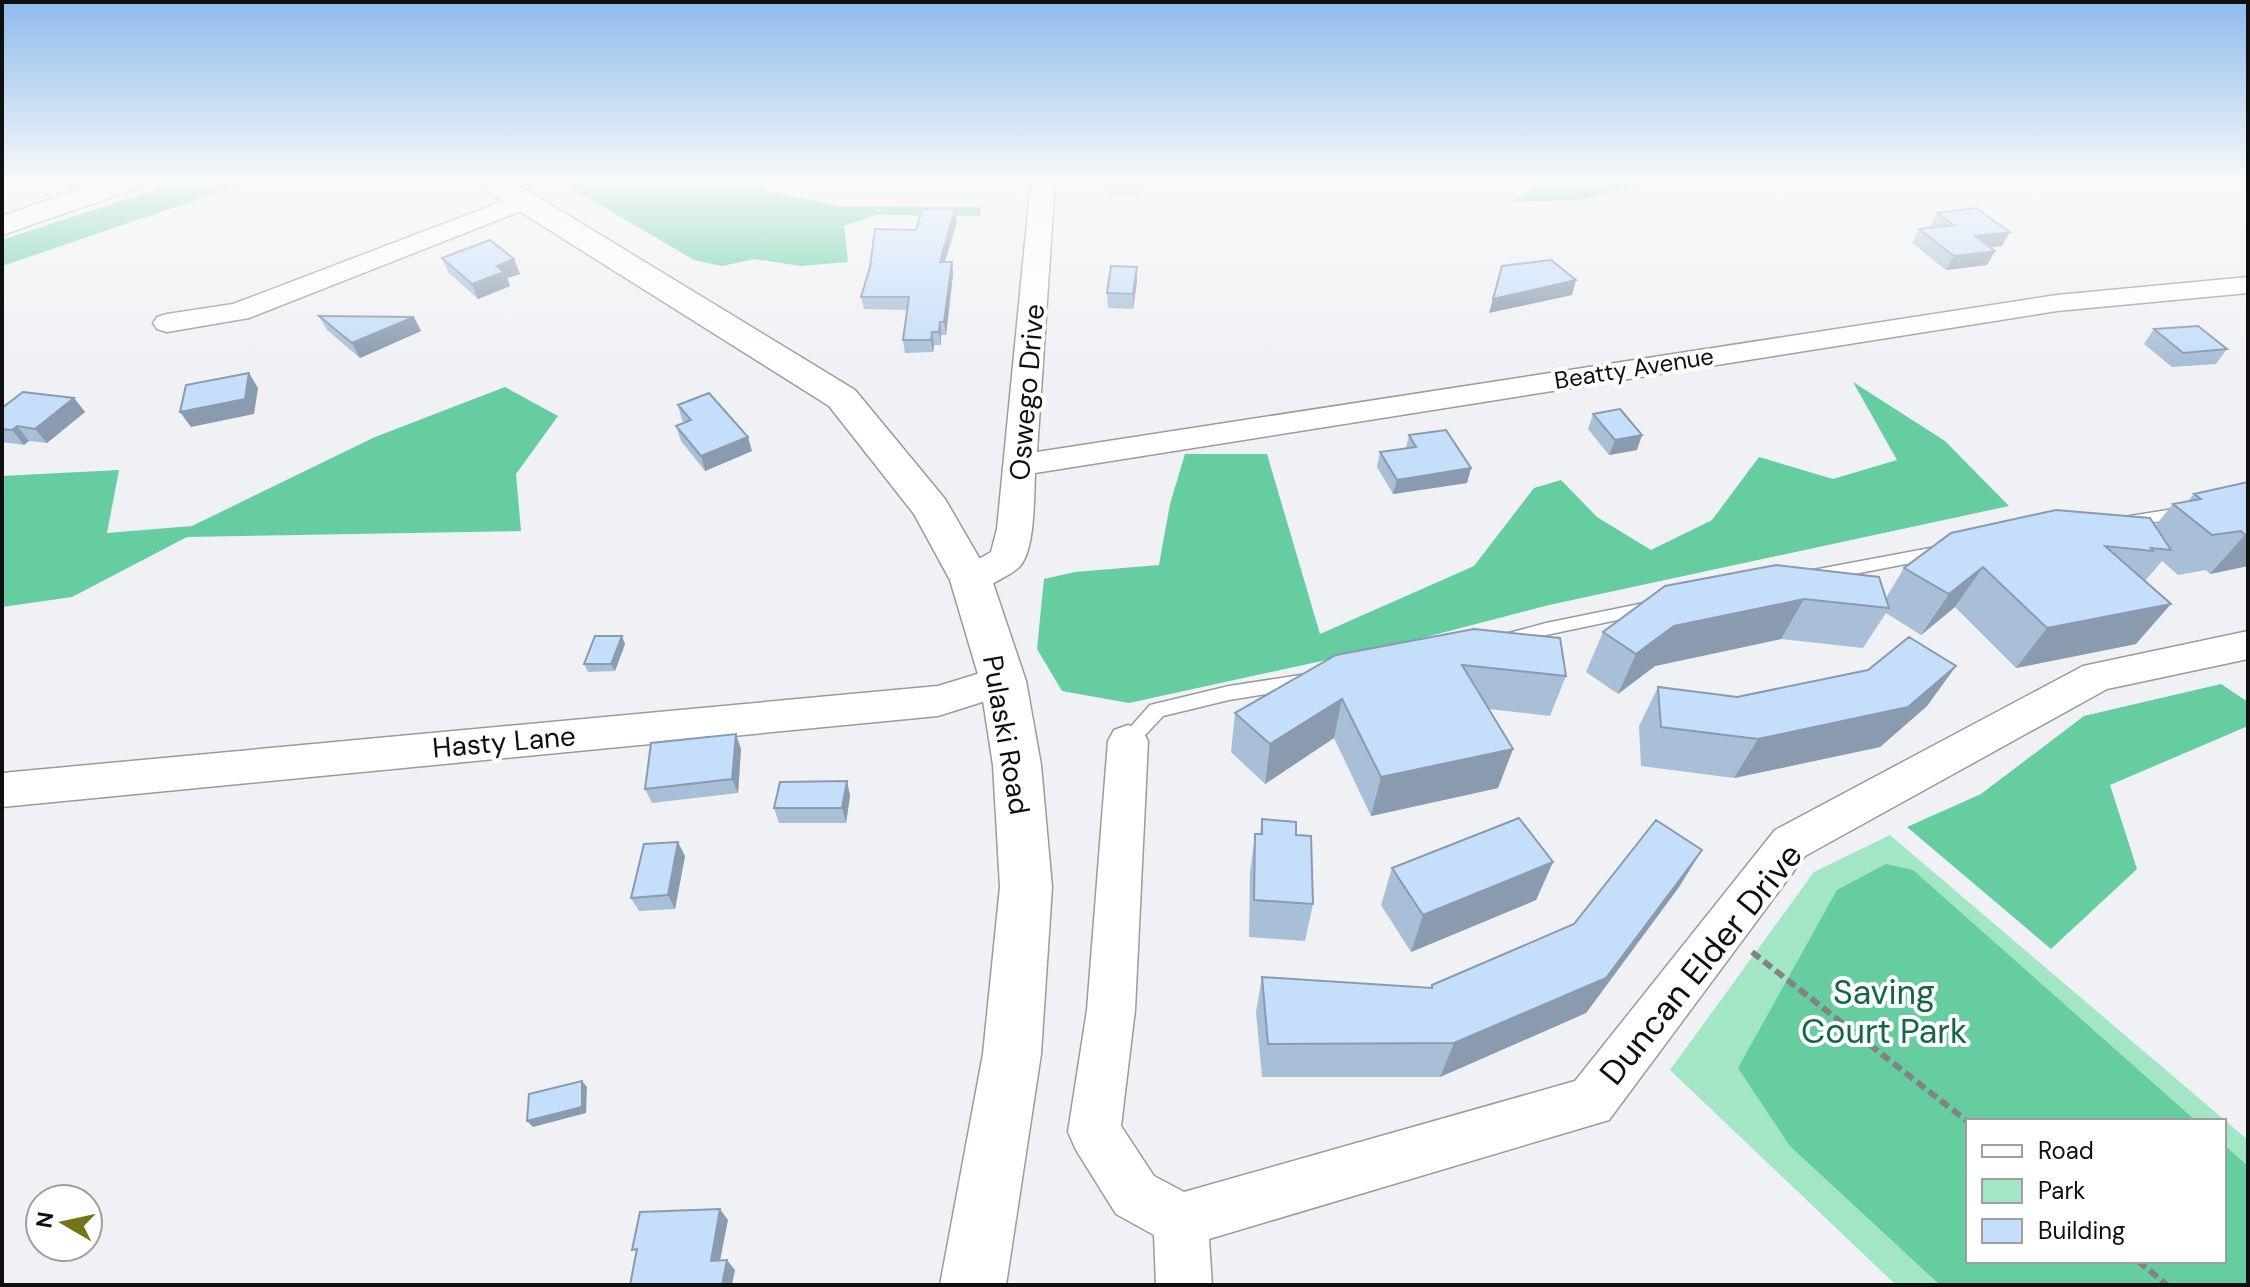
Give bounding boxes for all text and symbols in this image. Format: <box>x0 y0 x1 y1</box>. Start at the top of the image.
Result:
street label: Oswego Drive <box>1001 302 1053 482</box>
street label: Beatty Avenue <box>1552 340 1716 396</box>
street label: Pulaski Road <box>974 652 1038 818</box>
street label: Hasty Lane <box>431 717 577 767</box>
street label: Duncan Elder Drive <box>1590 834 1812 1094</box>
park label: Saving Court Park <box>1801 970 1967 1054</box>
legend <box>1966 1119 2226 1263</box>
text: Road <box>2038 1135 2094 1166</box>
text: Park <box>2038 1175 2085 1206</box>
north arrow <box>24 1183 104 1263</box>
text: N <box>29 1210 60 1230</box>
text: Building <box>2038 1215 2125 1246</box>

